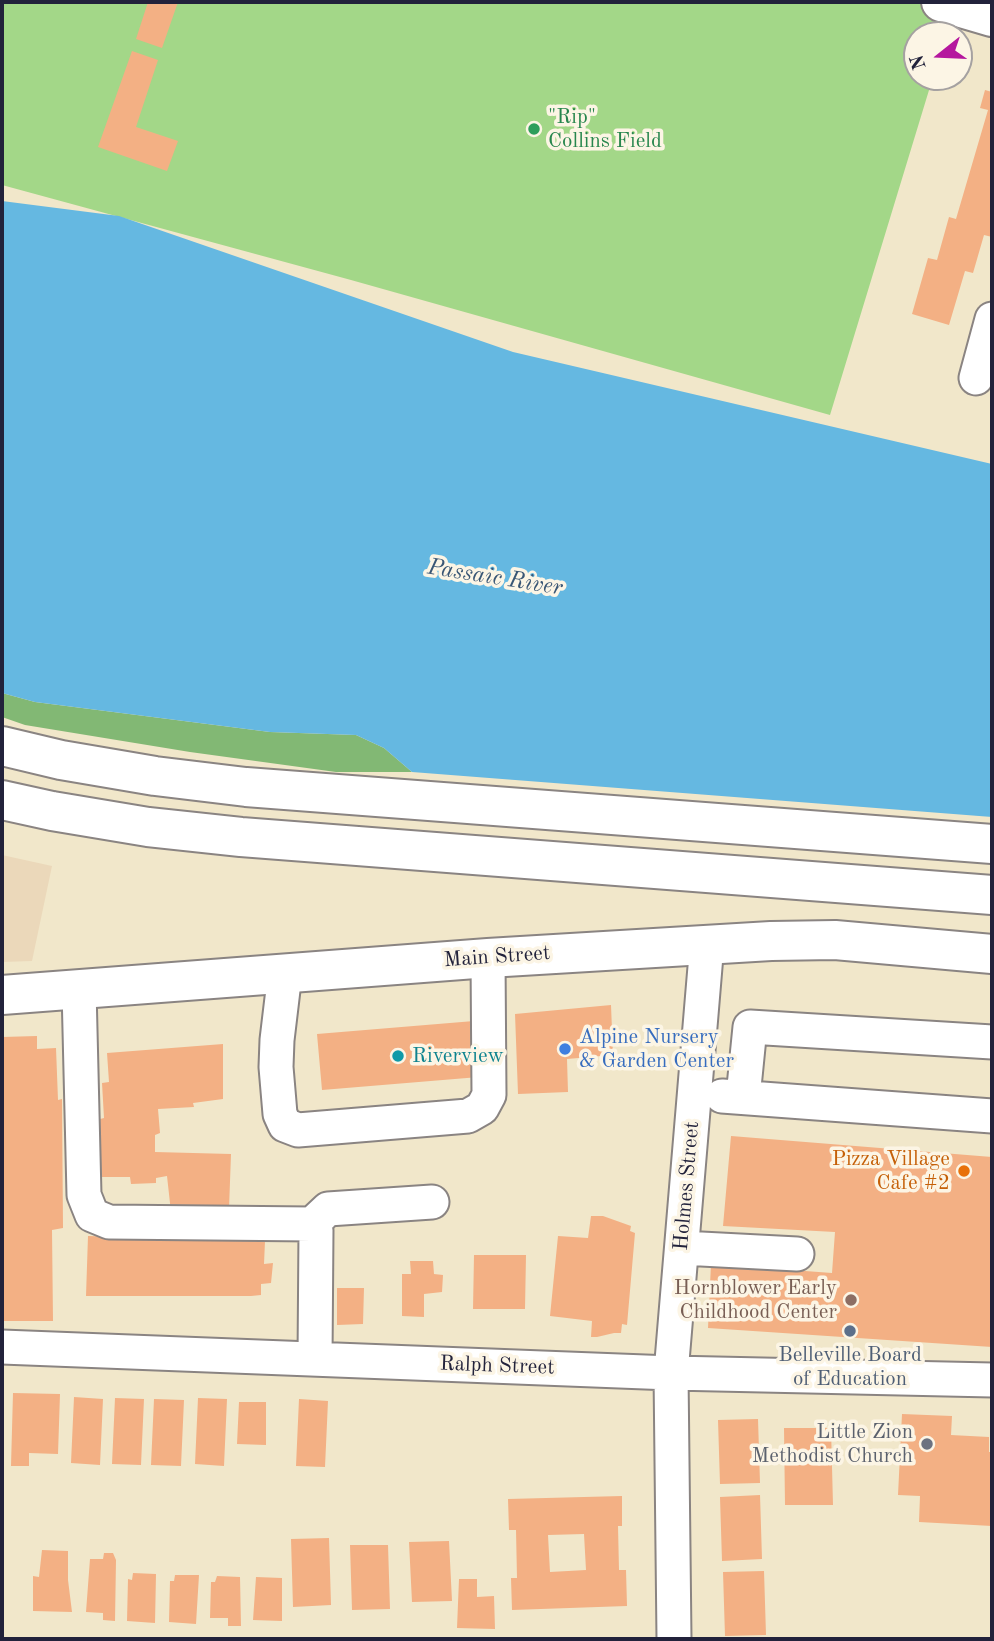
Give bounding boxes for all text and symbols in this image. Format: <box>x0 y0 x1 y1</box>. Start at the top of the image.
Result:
north arrow <box>903 21 973 91</box>
text: N <box>908 52 931 72</box>
place label: "Rip" Collins Field <box>548 104 662 154</box>
marker: "Rip" Collins Field <box>526 121 542 137</box>
water label: Passaic River <box>426 554 564 602</box>
street label: Main Street <box>443 941 551 973</box>
place label: Alpine Nursery & Garden Center <box>579 1024 734 1074</box>
marker: Alpine Nursery & Garden Center <box>557 1041 573 1057</box>
place label: Riverview <box>412 1043 504 1069</box>
marker: Riverview <box>390 1048 406 1064</box>
street label: Holmes Street <box>669 1120 705 1252</box>
place label: Pizza Village Cafe #2 <box>832 1146 950 1196</box>
marker: Pizza Village Cafe #2 <box>956 1163 972 1179</box>
place label: Hornblower Early Childhood Center <box>674 1275 837 1325</box>
marker: Hornblower Early Childhood Center <box>843 1292 859 1308</box>
marker: Belleville Board of Education <box>842 1323 858 1339</box>
place label: Belleville Board of Education <box>778 1342 922 1392</box>
street label: Ralph Street <box>439 1351 555 1381</box>
place label: Little Zion Methodist Church <box>752 1419 913 1469</box>
marker: Little Zion Methodist Church <box>919 1436 935 1452</box>

